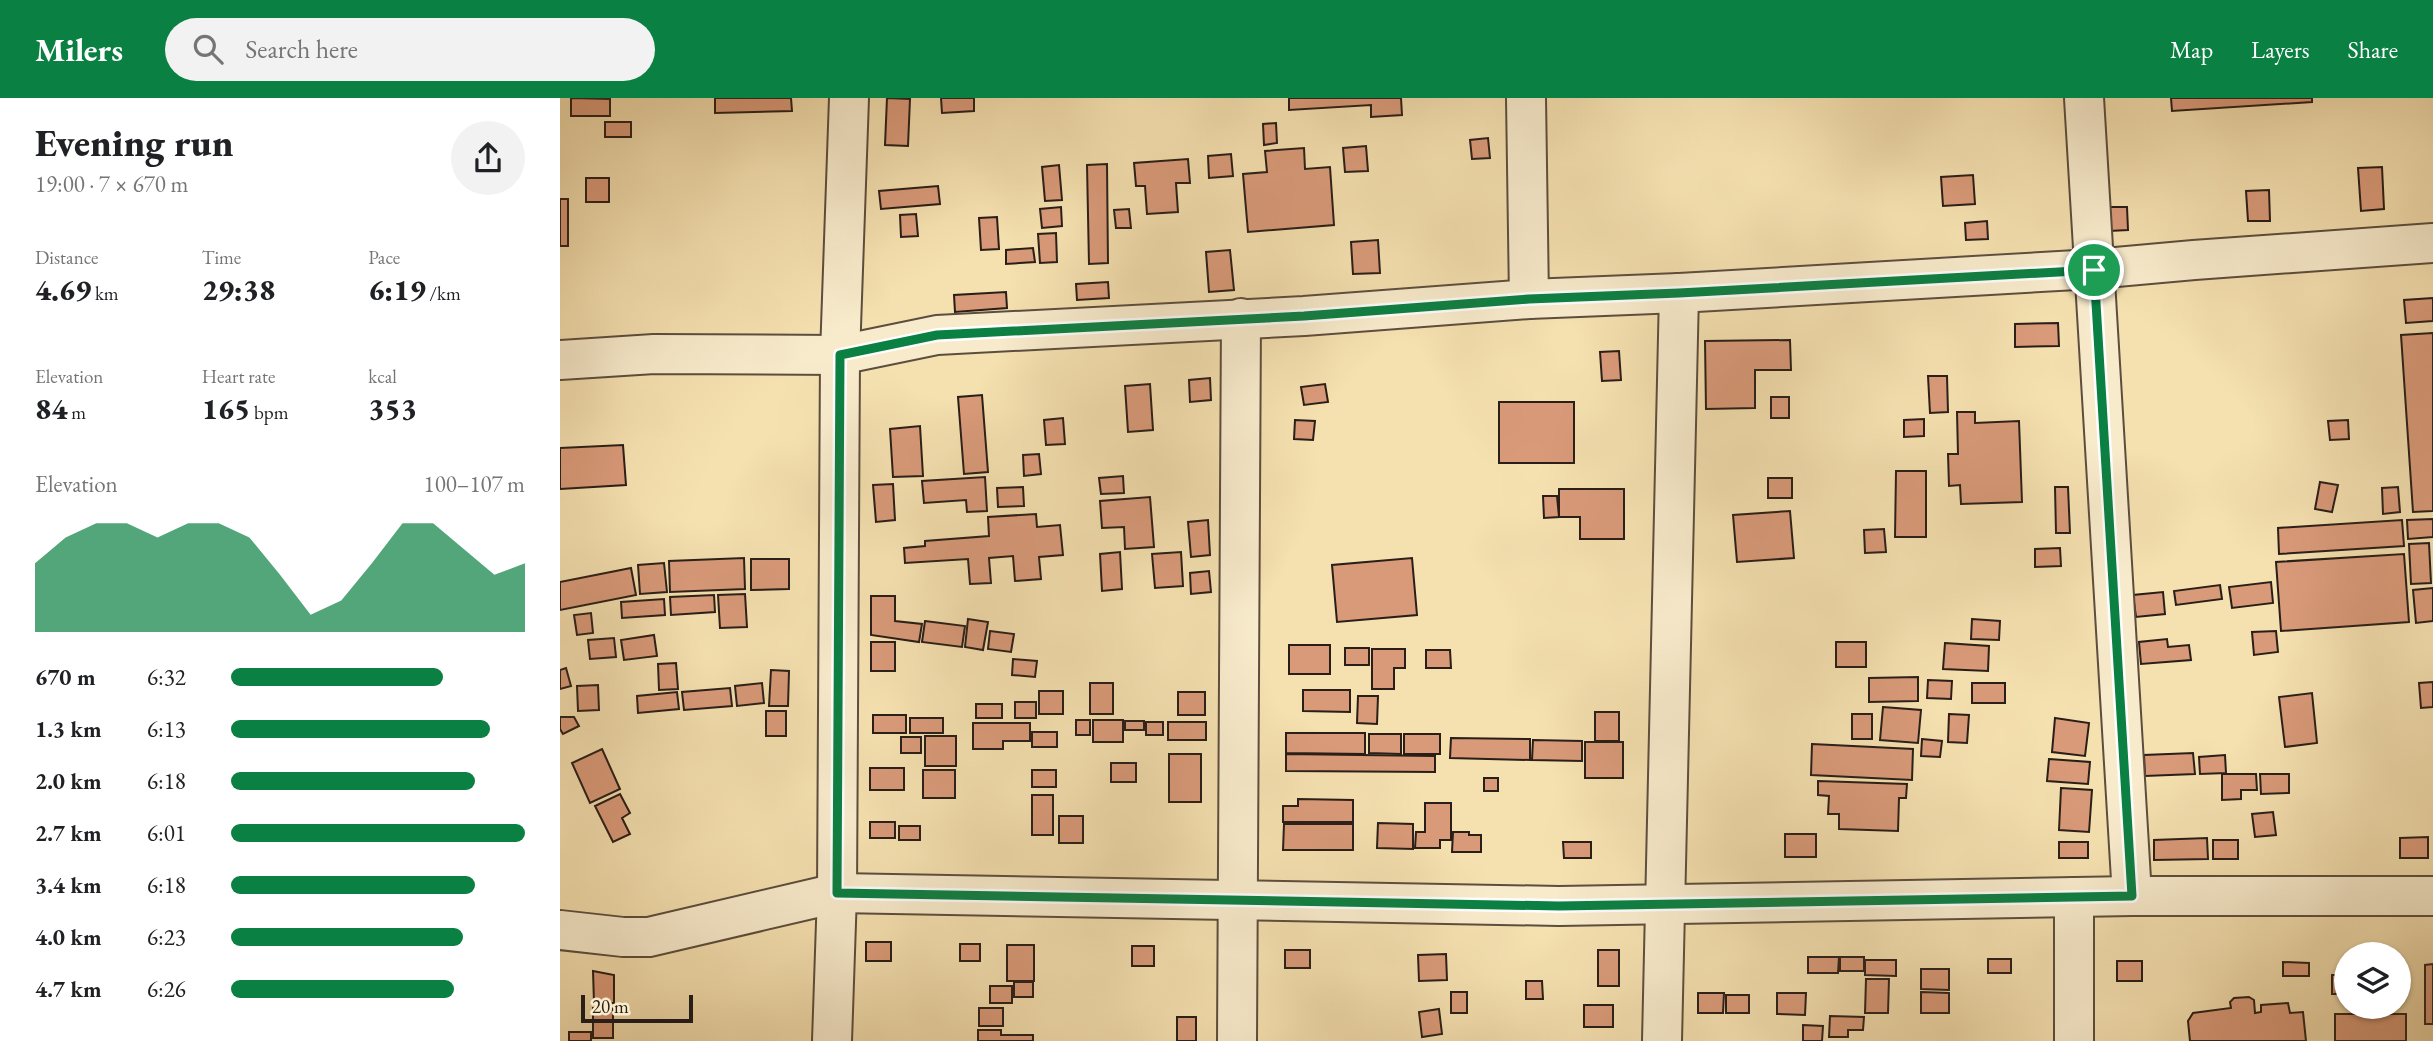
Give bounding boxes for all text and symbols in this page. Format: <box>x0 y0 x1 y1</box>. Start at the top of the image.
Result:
search box <box>165 18 655 81</box>
text: Milers <box>35 28 123 71</box>
icon: search <box>189 30 227 68</box>
text: Search here <box>245 32 358 66</box>
text: Map <box>2170 34 2213 65</box>
text: Layers <box>2251 34 2310 65</box>
text: Share <box>2348 34 2398 65</box>
text: Evening run <box>35 118 233 167</box>
button: share <box>451 121 525 195</box>
text: 19:00 · 7 × 670 m <box>35 169 188 199</box>
pin <box>2064 240 2124 300</box>
text: Distance <box>35 245 98 270</box>
text: Time <box>202 245 241 270</box>
text: Pace <box>368 245 400 270</box>
icon: arrive <box>2075 251 2113 289</box>
text: 4.69 <box>35 270 91 309</box>
text: 29:38 <box>202 270 275 309</box>
text: 6:19 <box>368 270 426 309</box>
text: km <box>91 281 119 306</box>
text: /km <box>426 281 461 306</box>
text: Elevation <box>35 364 103 389</box>
text: Heart rate <box>202 364 275 389</box>
text: kcal <box>368 364 397 389</box>
text: 84 <box>35 389 67 428</box>
text: 165 <box>202 389 250 428</box>
text: 353 <box>368 389 417 428</box>
text: m <box>67 400 86 425</box>
text: bpm <box>250 400 289 425</box>
text: Elevation <box>35 469 118 499</box>
text: 100–107 m <box>424 469 525 499</box>
text: 670 m <box>35 662 96 692</box>
text: 6:32 <box>147 662 186 692</box>
text: 1.3 km <box>35 714 102 744</box>
text: 6:13 <box>147 714 186 744</box>
text: 2.0 km <box>35 766 102 796</box>
text: 6:18 <box>147 766 186 796</box>
text: 2.7 km <box>35 818 102 848</box>
text: 6:01 <box>147 818 186 848</box>
text: 3.4 km <box>35 870 102 900</box>
text: 6:18 <box>147 870 186 900</box>
text: 4.0 km <box>35 922 102 952</box>
text: 6:23 <box>147 922 186 952</box>
map controls <box>2334 942 2411 1019</box>
button: layers <box>2334 942 2411 1019</box>
text: 4.7 km <box>35 974 102 1004</box>
text: 6:26 <box>147 974 186 1004</box>
scale bar <box>581 992 693 1024</box>
text: 20 m <box>592 994 629 1019</box>

